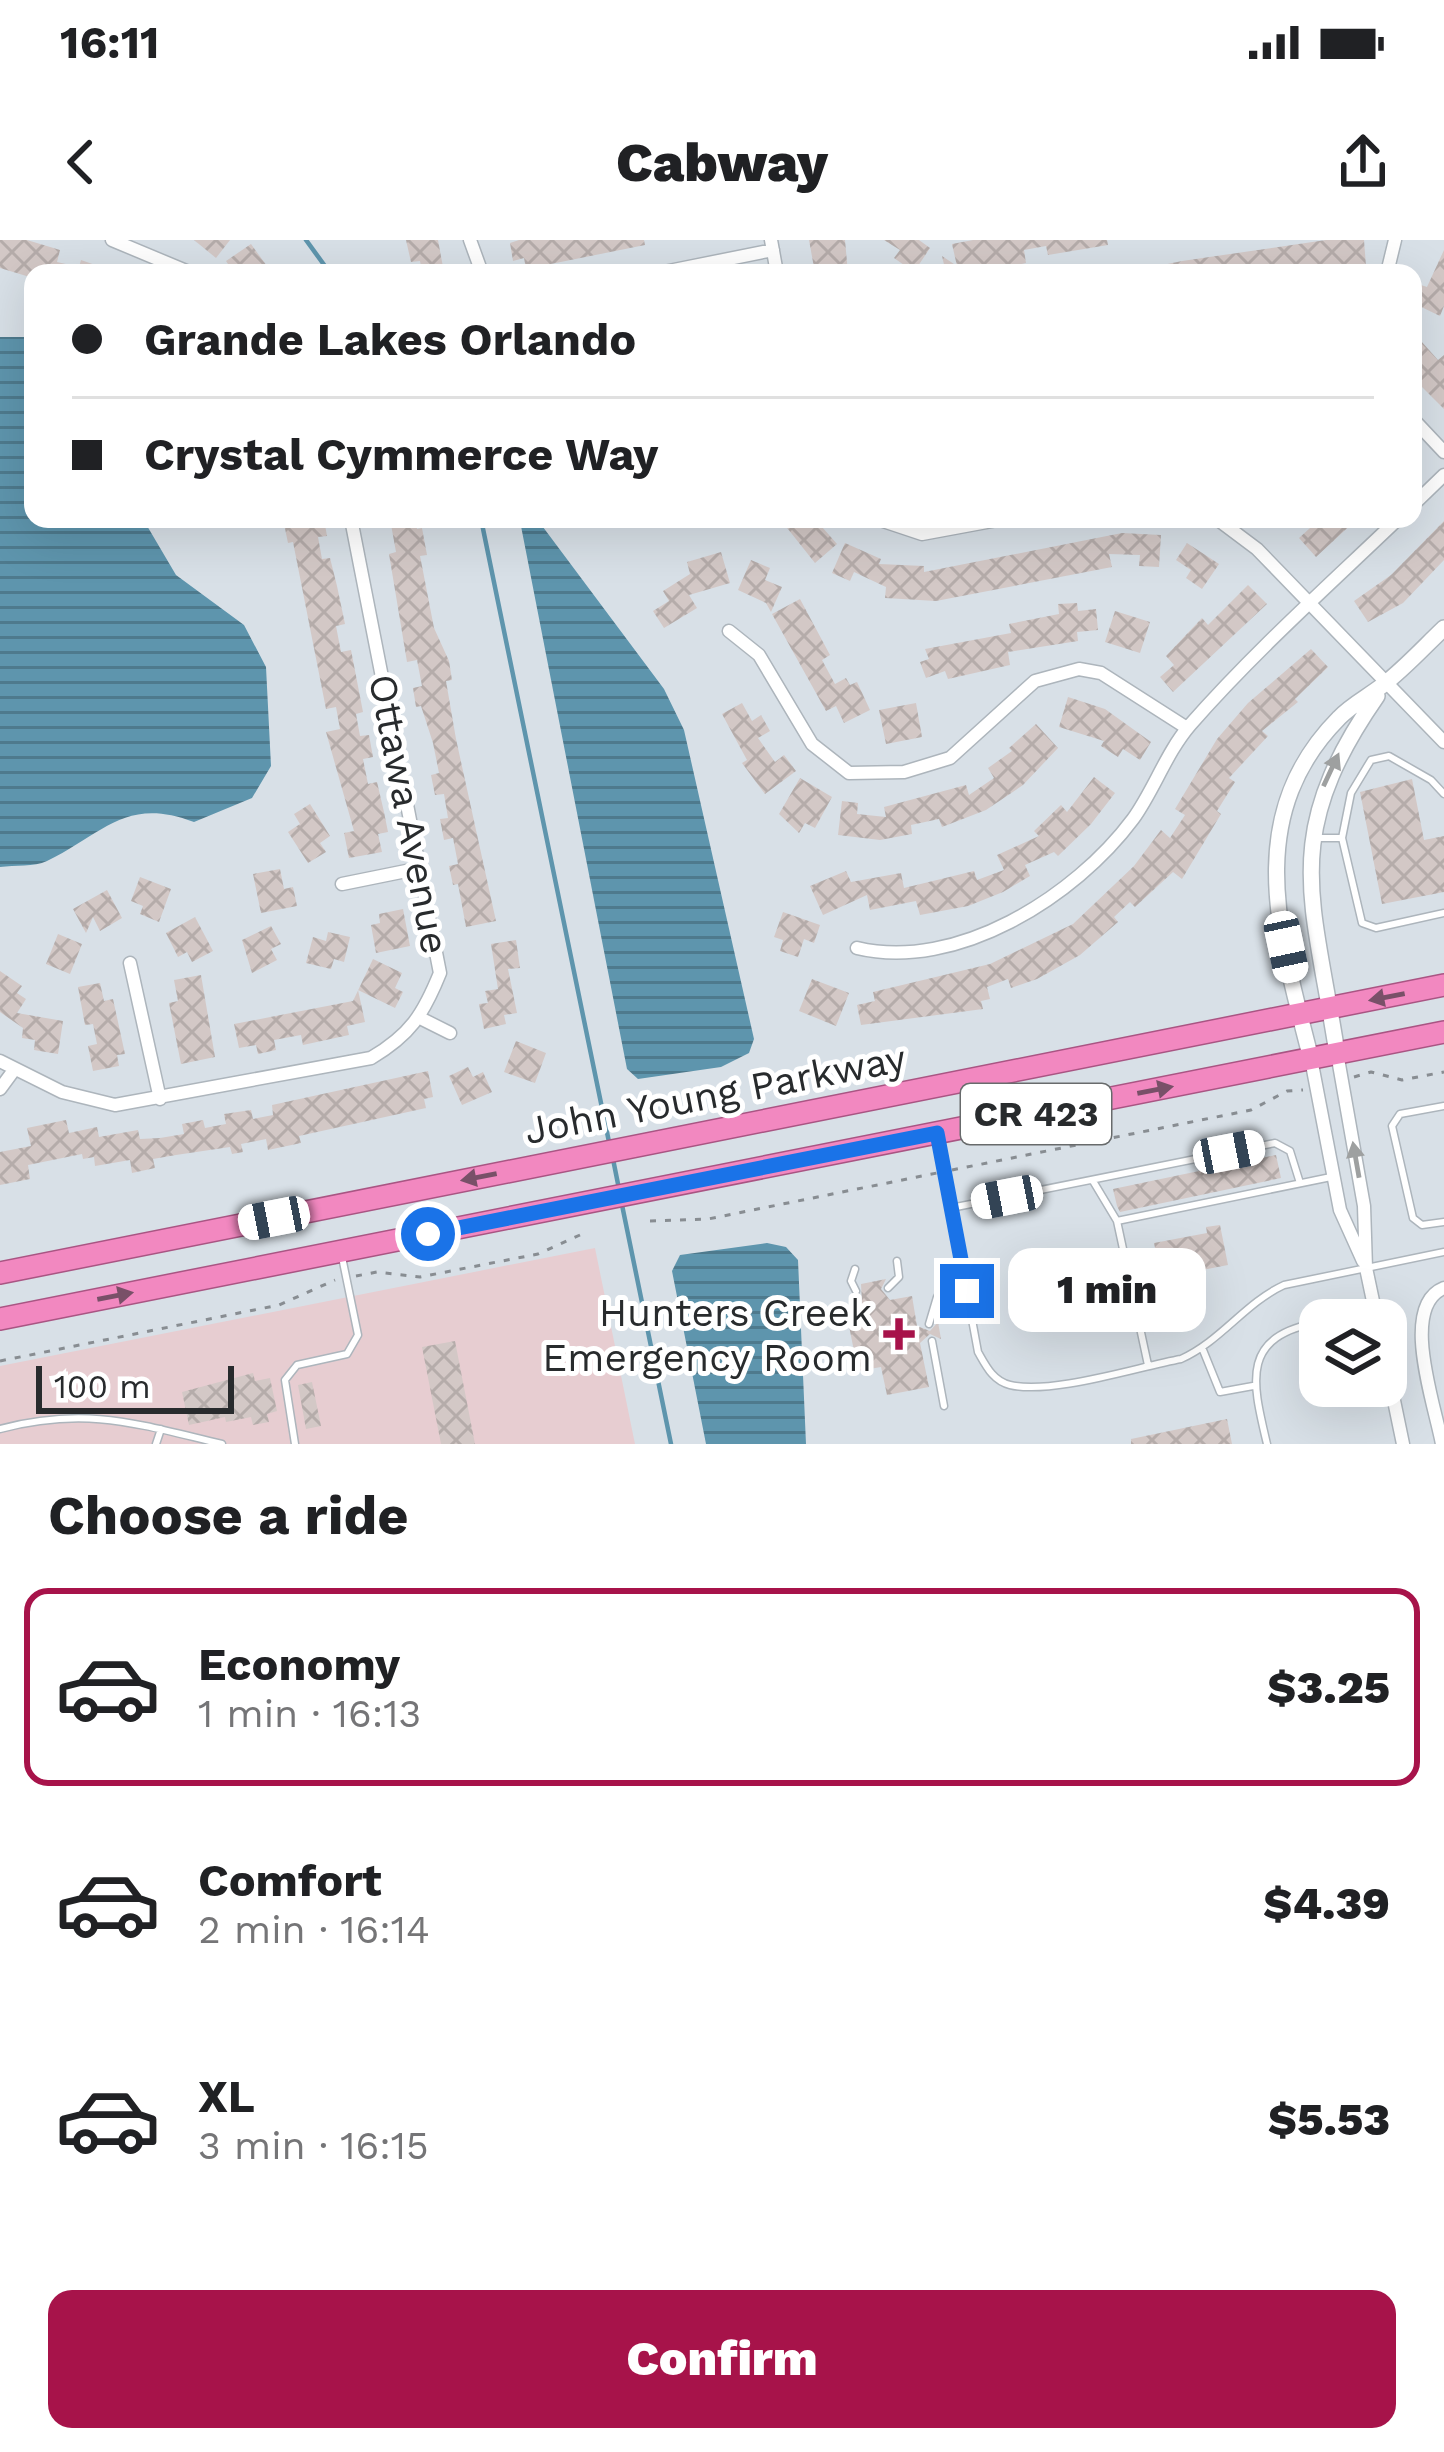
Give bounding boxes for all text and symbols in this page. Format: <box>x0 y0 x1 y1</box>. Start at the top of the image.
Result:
text: 16:11 <box>60 16 160 69</box>
icon: back <box>48 129 114 195</box>
icon: share <box>1330 129 1396 195</box>
text: Cabway <box>616 131 828 194</box>
text: Grande Lakes Orlando <box>144 313 636 366</box>
text: Crystal Cymmerce Way <box>144 428 658 481</box>
street label: Ottawa Avenue <box>360 670 458 958</box>
one-way arrow <box>1322 752 1342 787</box>
car <box>1261 908 1311 986</box>
one-way arrow <box>1367 988 1405 1007</box>
street label: John Young Parkway <box>521 1035 909 1153</box>
one-way arrow <box>1137 1080 1174 1099</box>
road number: CR 423 <box>961 1084 1111 1144</box>
car <box>1190 1127 1268 1177</box>
one-way arrow <box>1346 1141 1365 1178</box>
one-way arrow <box>460 1169 498 1188</box>
car <box>968 1172 1046 1222</box>
car <box>235 1193 313 1243</box>
route start <box>401 1207 455 1261</box>
callout: 1 min <box>1009 1249 1207 1333</box>
route end <box>940 1264 994 1318</box>
text: 1 min <box>1057 1267 1157 1312</box>
one-way arrow <box>96 1286 134 1305</box>
place label: Hunters Creek Emergency Room <box>542 1290 872 1380</box>
map controls <box>1299 1299 1407 1407</box>
button: layers <box>1299 1299 1407 1407</box>
marker: Hunters Creek Emergency Room <box>883 1318 915 1350</box>
scale bar <box>36 1360 234 1413</box>
text: 100 m <box>54 1367 151 1406</box>
text: Choose a ride <box>48 1484 409 1547</box>
icon: car <box>54 1633 162 1741</box>
text: Economy <box>198 1638 400 1691</box>
text: $3.25 <box>1267 1661 1390 1714</box>
text: 1 min · 16:13 <box>198 1691 421 1736</box>
icon: car <box>54 1849 162 1957</box>
text: Comfort <box>198 1854 382 1907</box>
text: $4.39 <box>1263 1877 1390 1930</box>
text: 2 min · 16:14 <box>198 1907 430 1952</box>
icon: car <box>54 2065 162 2173</box>
text: XL <box>198 2070 255 2123</box>
text: $5.53 <box>1268 2093 1390 2146</box>
text: 3 min · 16:15 <box>198 2123 429 2168</box>
button: Confirm <box>48 2290 1396 2428</box>

